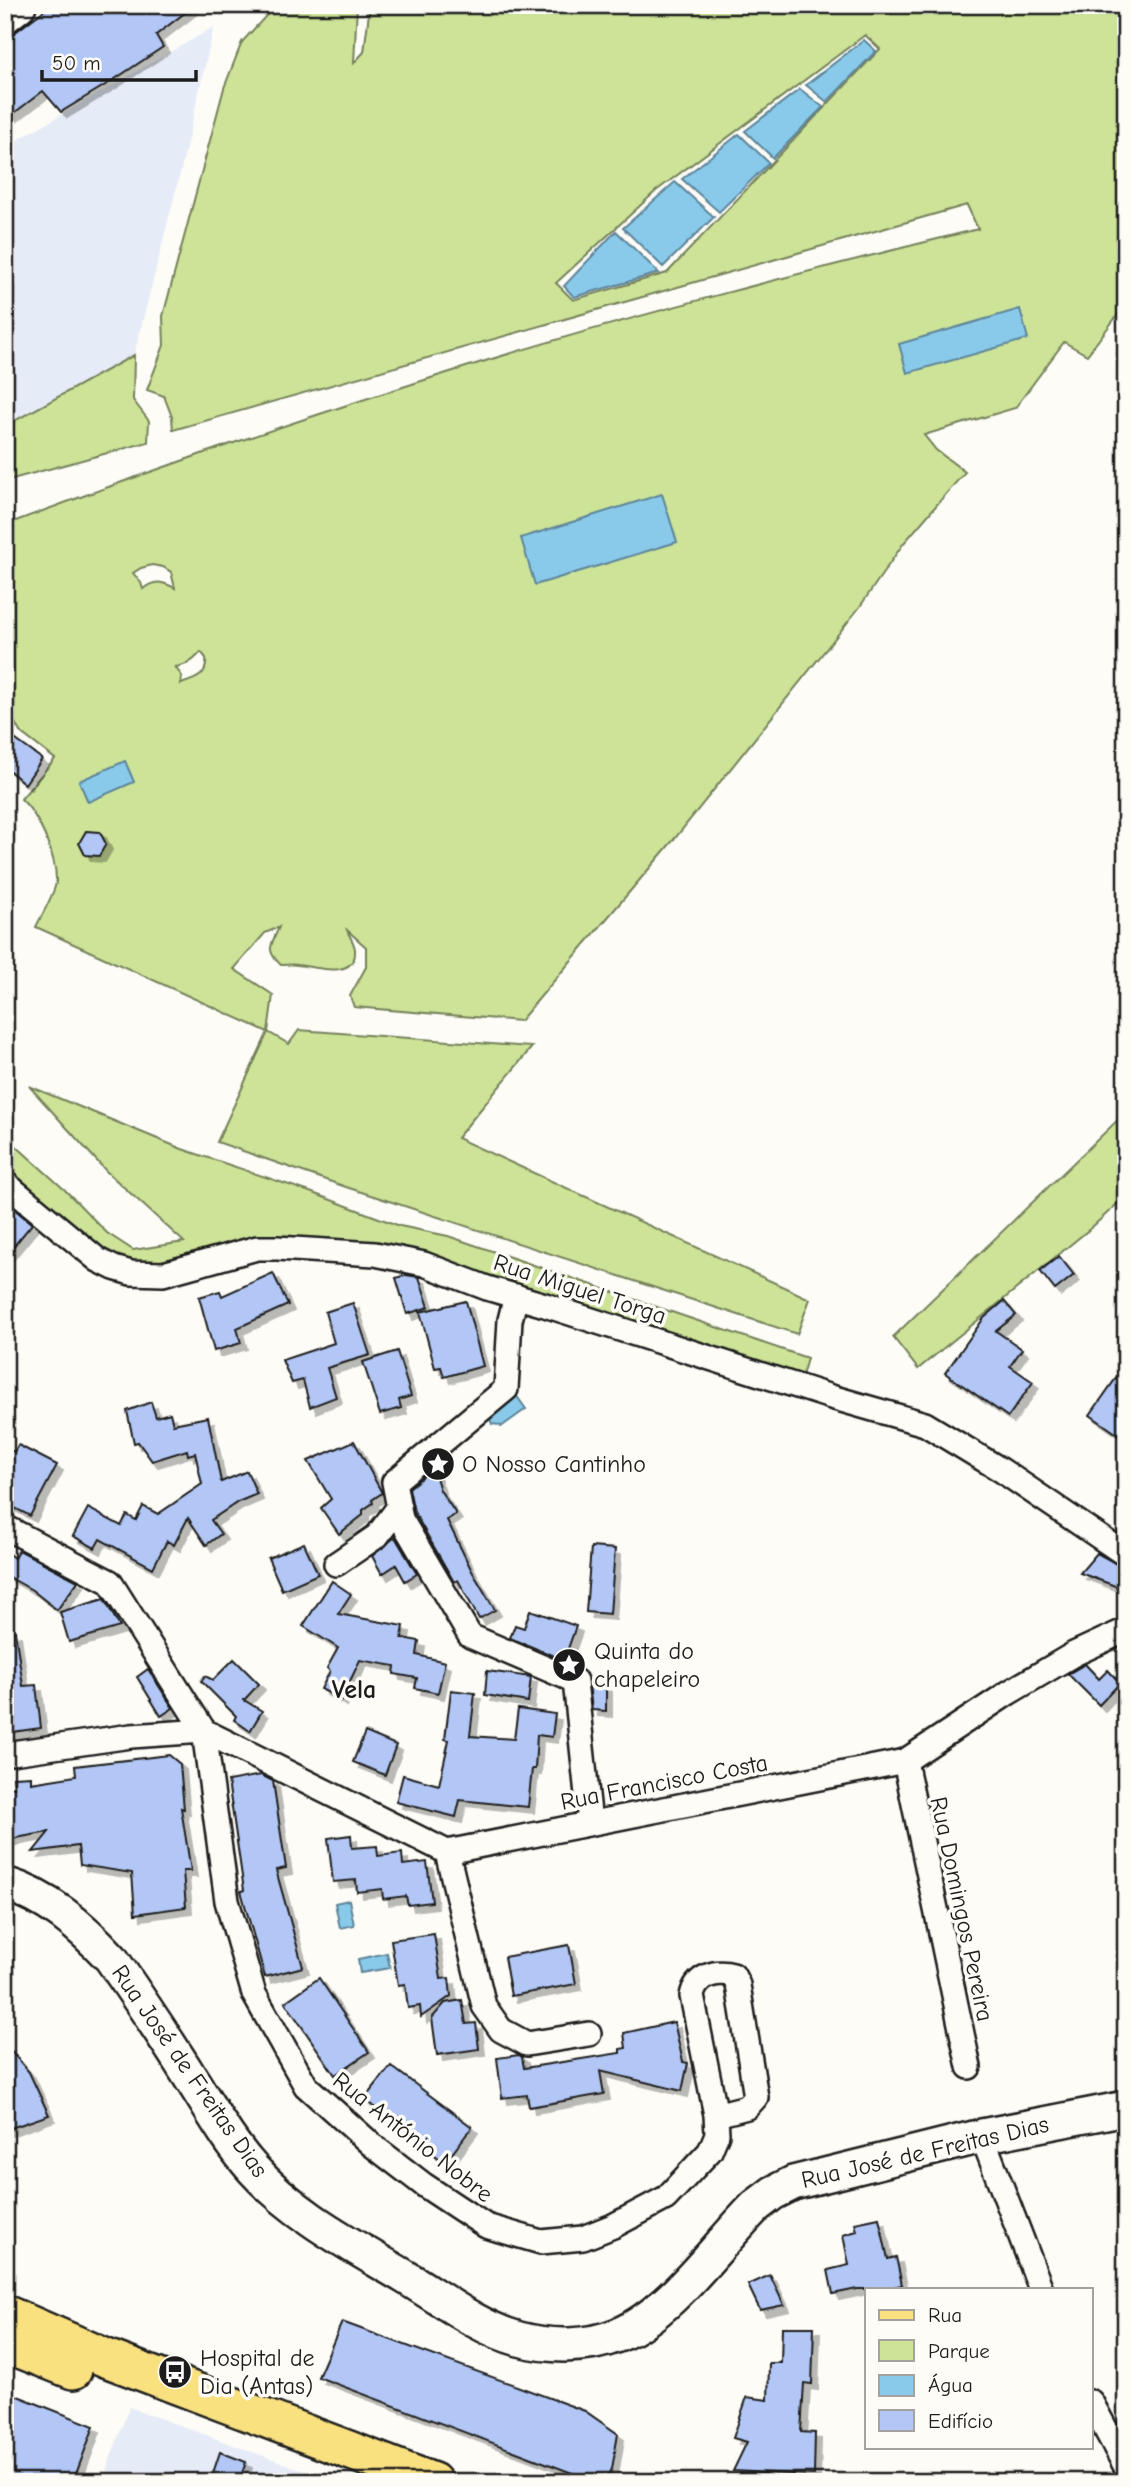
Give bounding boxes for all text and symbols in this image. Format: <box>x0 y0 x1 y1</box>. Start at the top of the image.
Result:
scale bar <box>42 38 196 82</box>
text: 50 m <box>52 51 101 75</box>
street label: Rua Miguel Torga <box>490 1248 670 1330</box>
place icon: O Nosso Cantinho <box>419 1445 457 1483</box>
place label: O Nosso Cantinho <box>462 1450 646 1478</box>
place label: Quinta do chapeleiro <box>594 1637 700 1693</box>
place icon: Quinta do chapeleiro <box>550 1646 588 1684</box>
district label: Vela <box>332 1675 376 1705</box>
street label: Rua Francisco Costa <box>558 1748 770 1816</box>
street label: Rua Domingos Pereira <box>924 1794 1000 2024</box>
street label: Rua José de Freitas Dias <box>106 1959 274 2183</box>
street label: Rua António Nobre <box>328 2066 498 2208</box>
street label: Rua José de Freitas Dias <box>799 2110 1051 2194</box>
legend <box>865 2288 1092 2448</box>
text: Rua <box>928 2303 962 2327</box>
text: Parque <box>928 2339 990 2363</box>
place label: Hospital de Dia (Antas) <box>200 2344 315 2400</box>
bus stop icon: Hospital de Dia (Antas) <box>156 2353 194 2391</box>
text: Água <box>928 2373 973 2397</box>
text: Edifício <box>928 2409 993 2433</box>

